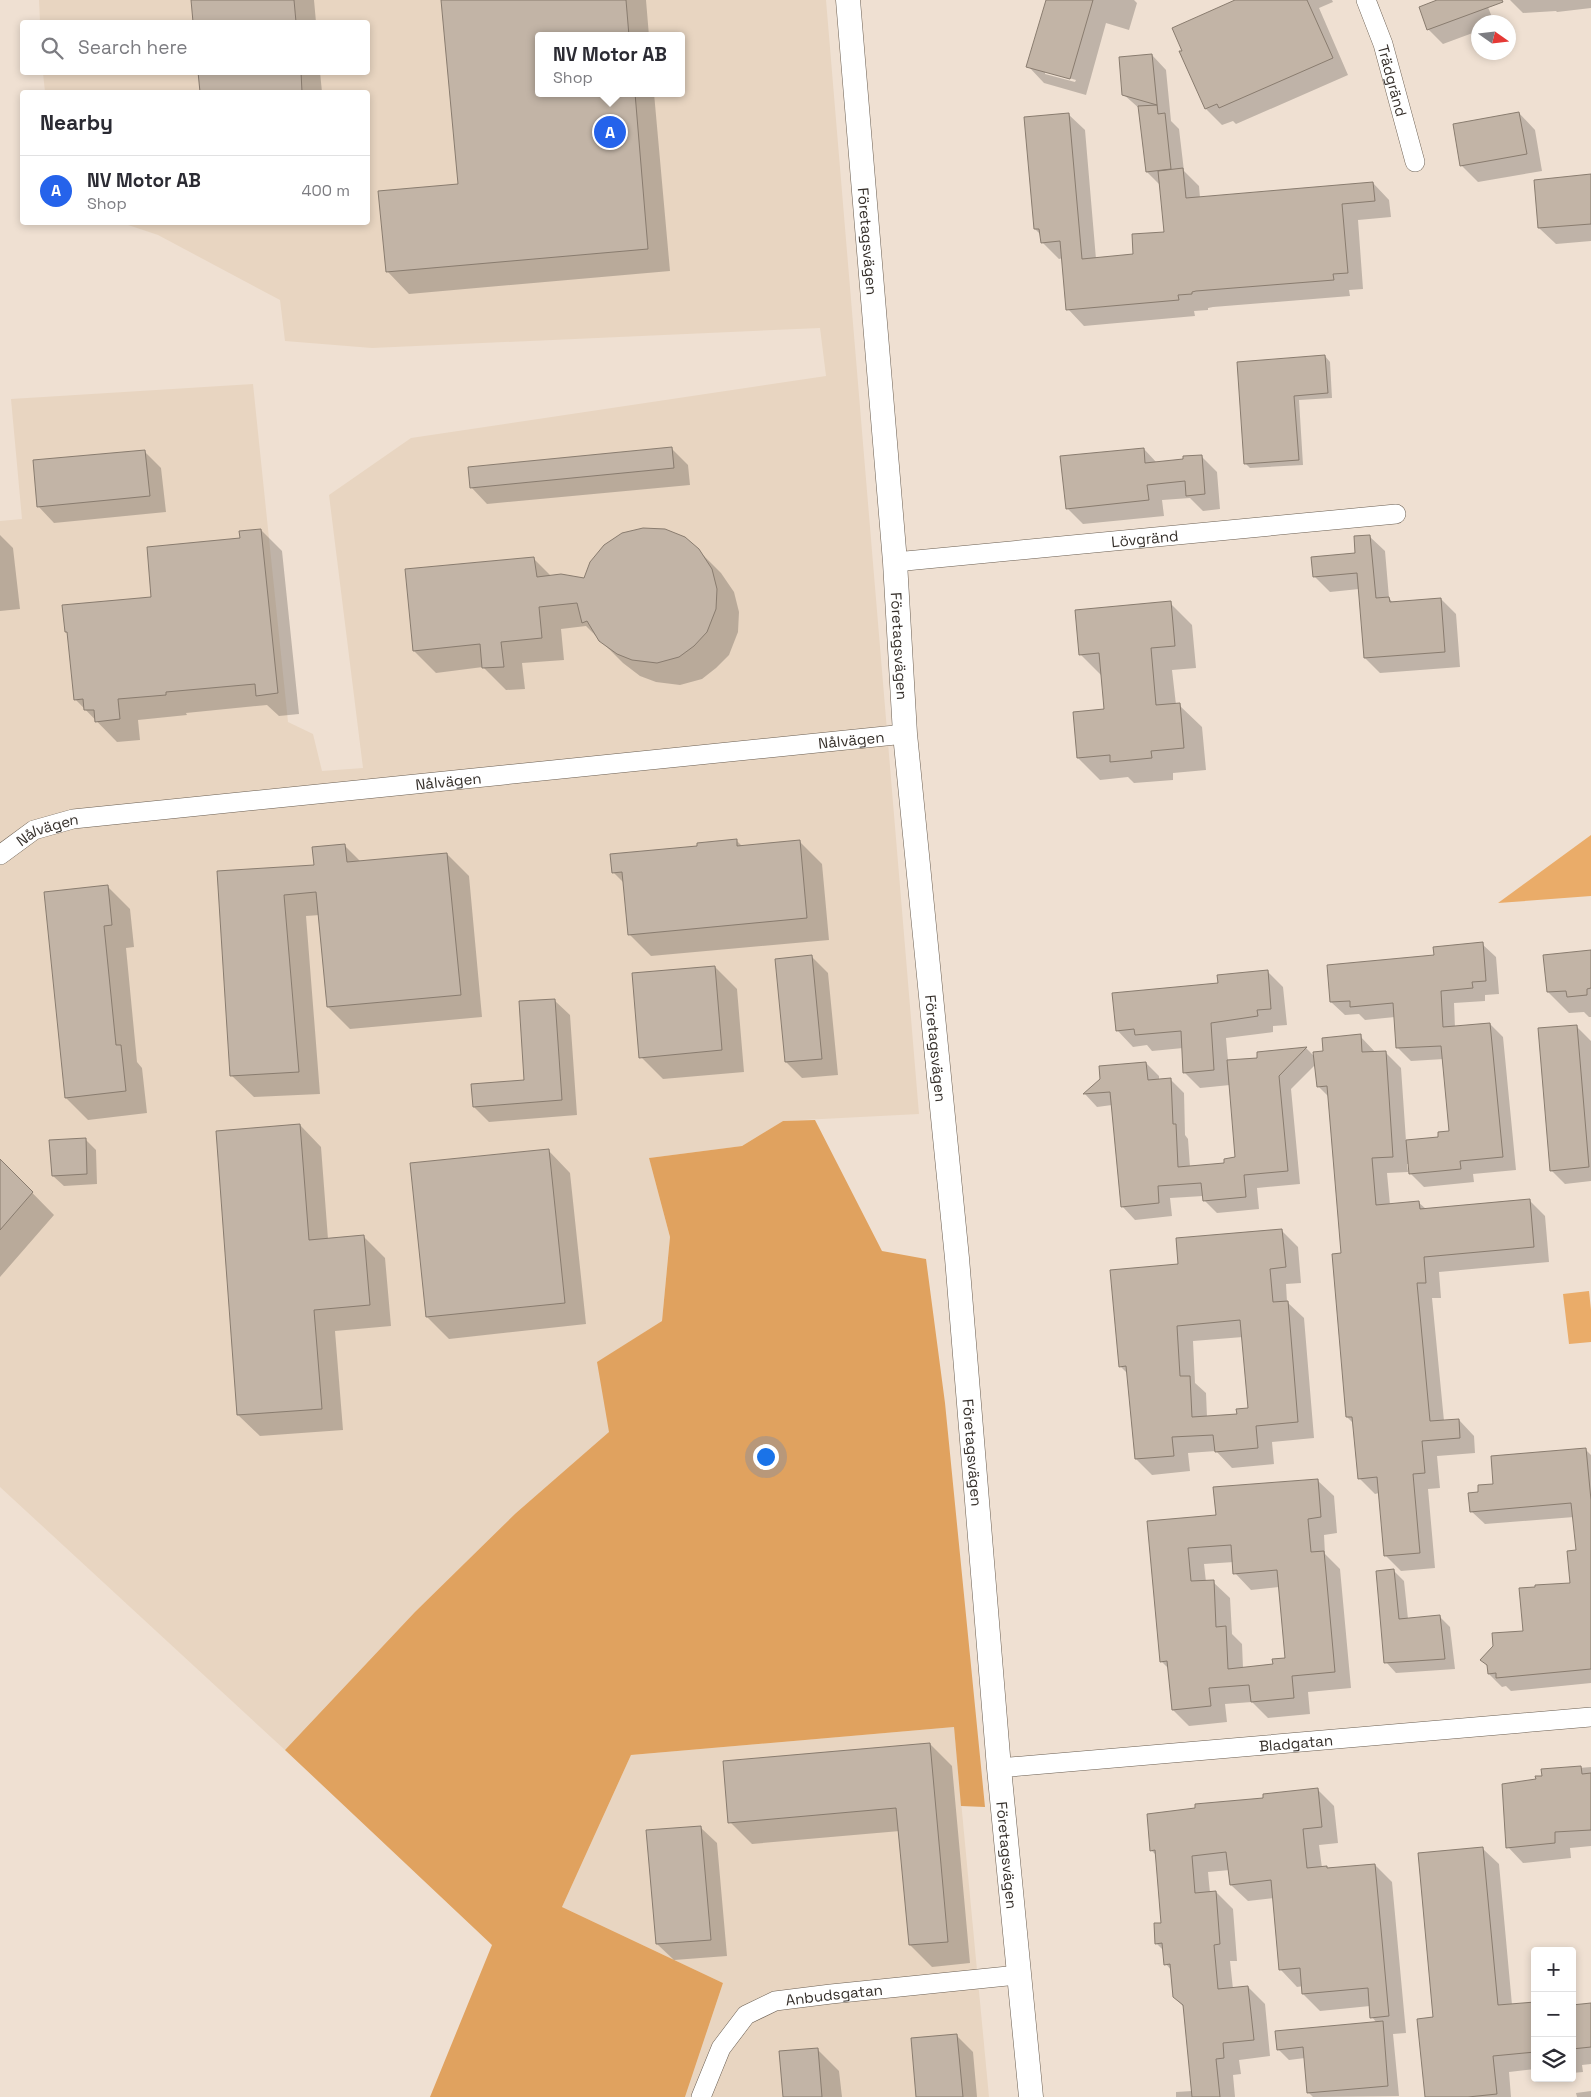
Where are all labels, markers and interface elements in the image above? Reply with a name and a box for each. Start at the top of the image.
north arrow [1471,15,1516,60]
search box [20,20,370,75]
popup [535,32,685,97]
icon: search [38,34,66,62]
text: Search here [78,35,188,60]
text: NV Motor AB [553,42,667,67]
street label: Trädgränd [1374,42,1412,119]
text: Shop [553,67,593,88]
text: Nearby [40,109,113,136]
pin: A [594,113,626,151]
text: NV Motor AB [87,168,201,193]
text: A [51,180,61,201]
text: 400 m [302,180,350,201]
street label: Företagsvägen [854,187,882,296]
text: Shop [87,193,127,214]
street label: Lövgränd [1110,525,1179,551]
street label: Företagsvägen [887,592,912,700]
street label: Nålvägen [817,727,885,752]
street label: Nålvägen [414,768,482,793]
street label: Nålvägen [12,809,79,850]
street label: Företagsvägen [921,994,951,1103]
street label: Företagsvägen [959,1398,987,1507]
your location [753,1444,779,1470]
street label: Bladgatan [1258,1730,1334,1755]
street label: Företagsvägen [993,1800,1022,1910]
map controls [1531,1947,1576,2082]
button: + [1531,1947,1576,1992]
street label: Anbudsgatan [784,1979,884,2009]
button: − [1531,1992,1576,2037]
button: layers [1531,2037,1576,2082]

